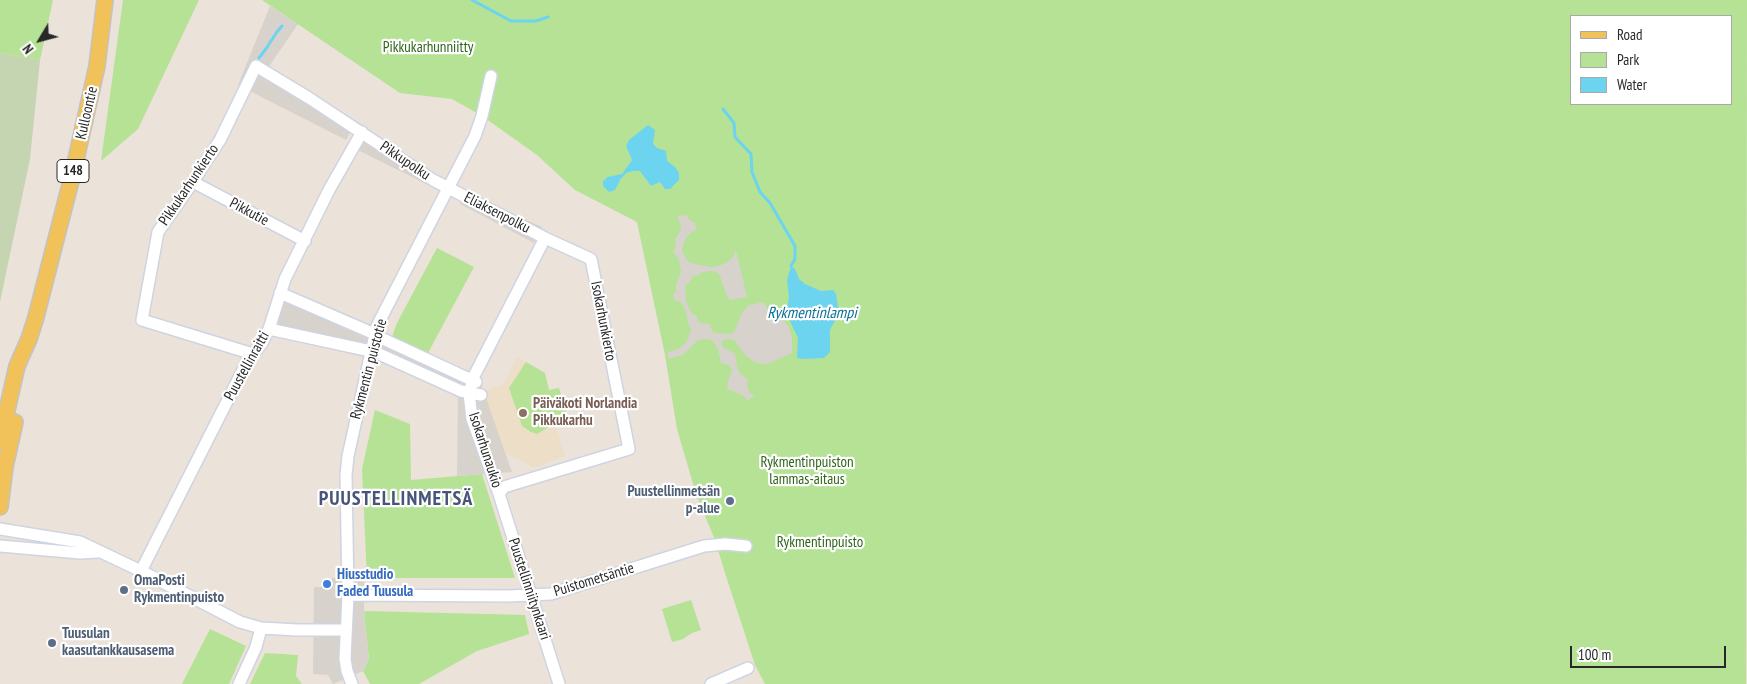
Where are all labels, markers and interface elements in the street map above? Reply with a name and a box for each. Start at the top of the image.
north arrow [15,15,65,65]
legend [1570,15,1732,105]
text: Road [1617,25,1643,44]
park label: Pikkukarhunniitty [383,39,473,57]
text: N [19,41,37,57]
text: Park [1617,50,1639,69]
text: Water [1617,75,1647,94]
street label: Kulloontie [72,85,102,141]
street label: Pikkupolku [376,138,434,184]
street label: Pikkukarhunkierto [155,141,223,229]
road number: 148 [57,160,89,182]
street label: Eliaksenpolku [461,189,533,237]
street label: Pikkutie [226,194,272,230]
street label: Isokarhunkierto [586,280,620,362]
water label: Rykmentinlampi [767,303,857,323]
street label: Rykmentin puistotie [347,317,391,421]
street label: Puustellinraitti [221,328,273,404]
place label: Päiväkoti Norlandia Pikkukarhu [533,395,637,430]
marker: Päiväkoti Norlandia Pikkukarhu [517,407,529,419]
street label: Isokarhunaukio [464,410,506,490]
park label: Rykmentinpuiston lammas-aitaus [760,454,854,489]
place label: Puustellinmetsän p-alue [627,483,720,518]
district label: PUUSTELLINMETSÄ [317,487,475,511]
marker: Puustellinmetsän p-alue [724,495,736,507]
park label: Rykmentinpuisto [777,534,863,552]
street label: Puustellinniitynkaari [504,536,554,642]
street label: Puistometsäntie [552,559,636,601]
place label: Hiusstudio Faded Tuusula [337,566,413,601]
place label: OmaPosti Rykmentinpuisto [134,572,224,607]
marker: Hiusstudio Faded Tuusula [321,578,333,590]
marker: OmaPosti Rykmentinpuisto [118,584,130,596]
place label: Tuusulan kaasutankkausasema [62,625,174,660]
scale bar [1572,636,1728,668]
marker: Tuusulan kaasutankkausasema [46,637,58,649]
text: 100 m [1578,645,1611,664]

